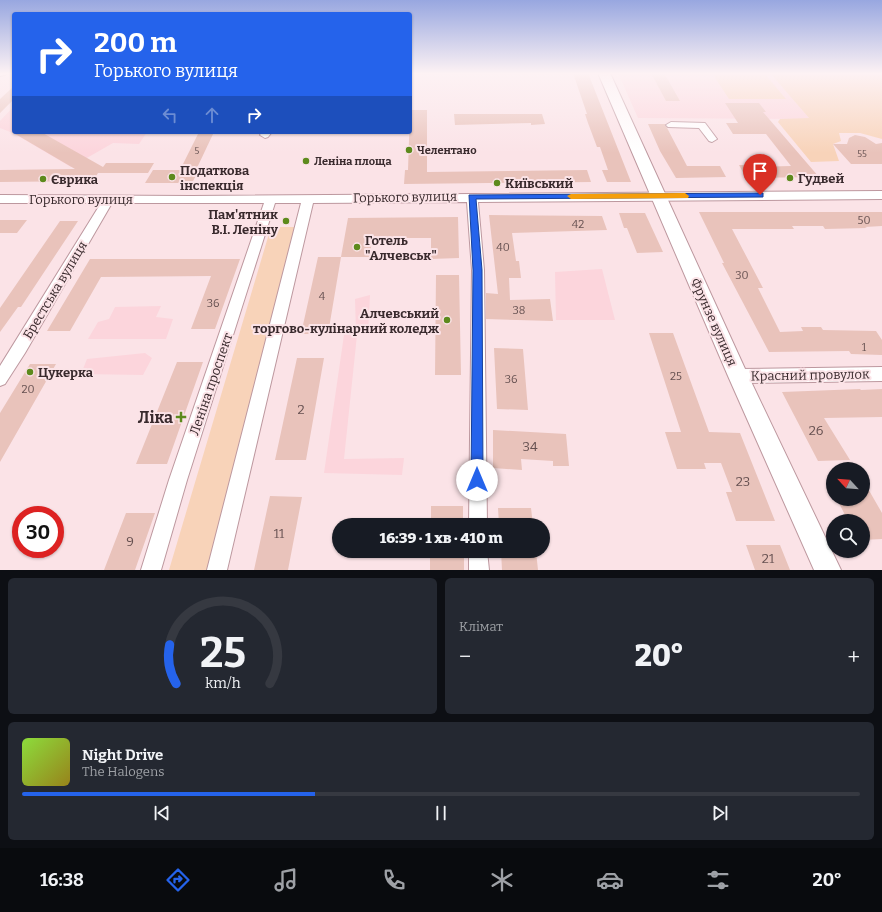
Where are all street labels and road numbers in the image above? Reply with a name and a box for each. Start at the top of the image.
street label: Горького вулиця [353,189,457,205]
street label: Горького вулиця [29,192,133,207]
street label: Брестська вулиця [20,238,90,342]
street label: Фрунзе вулиця [688,276,740,368]
street label: Леніна проспект [187,331,236,437]
street label: Красний провулок [750,366,870,384]

